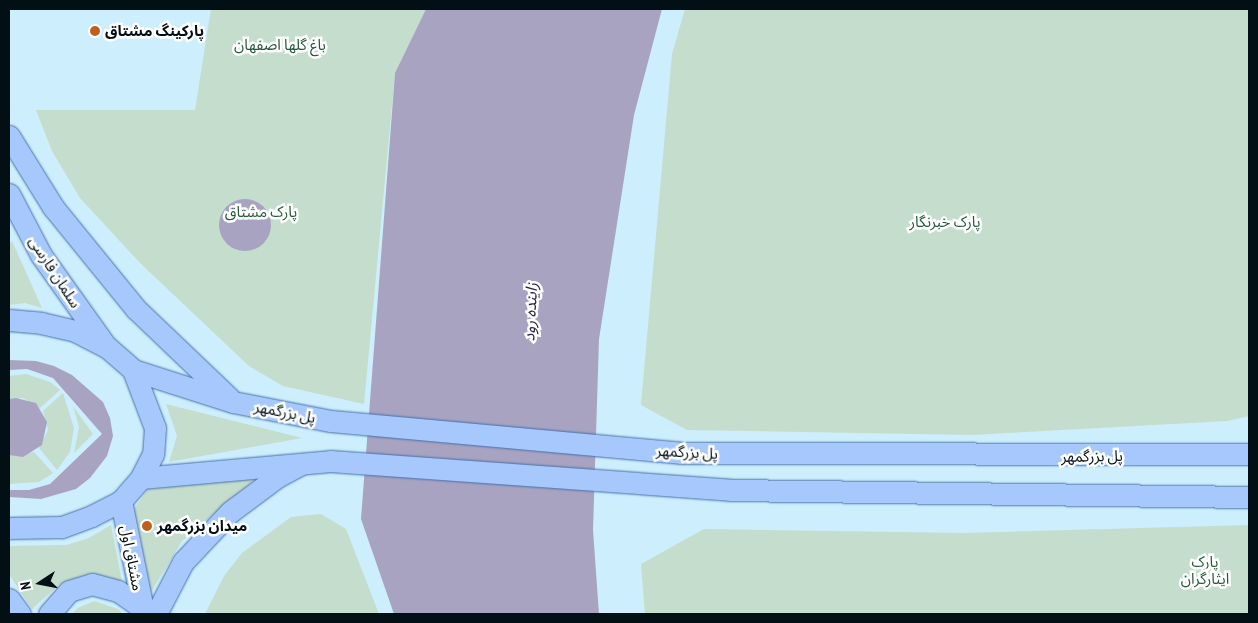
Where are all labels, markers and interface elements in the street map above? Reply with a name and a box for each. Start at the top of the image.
place label: پارکینگ مشتاق [105,22,204,40]
marker: پارکینگ مشتاق [89,25,101,37]
park label: باغ گلها اصفهان [234,36,326,54]
park label: پارک مشتاق [225,203,297,221]
park label: پارک خبرنگار [909,213,981,231]
street label: سلمان فارسی [25,233,85,311]
water label: زاینده رود [519,282,541,342]
street label: پل بزرگمهر [253,397,317,427]
street label: پل بزرگمهر [656,441,718,463]
street label: پل بزرگمهر [1061,446,1123,466]
place label: میدان بزرگمهر [157,517,247,535]
marker: میدان بزرگمهر [141,520,153,532]
street label: مشتاق اول [117,524,147,592]
park label: پارک ایثارگران [1181,552,1229,587]
north arrow [15,558,65,608]
text: N [16,580,35,591]

